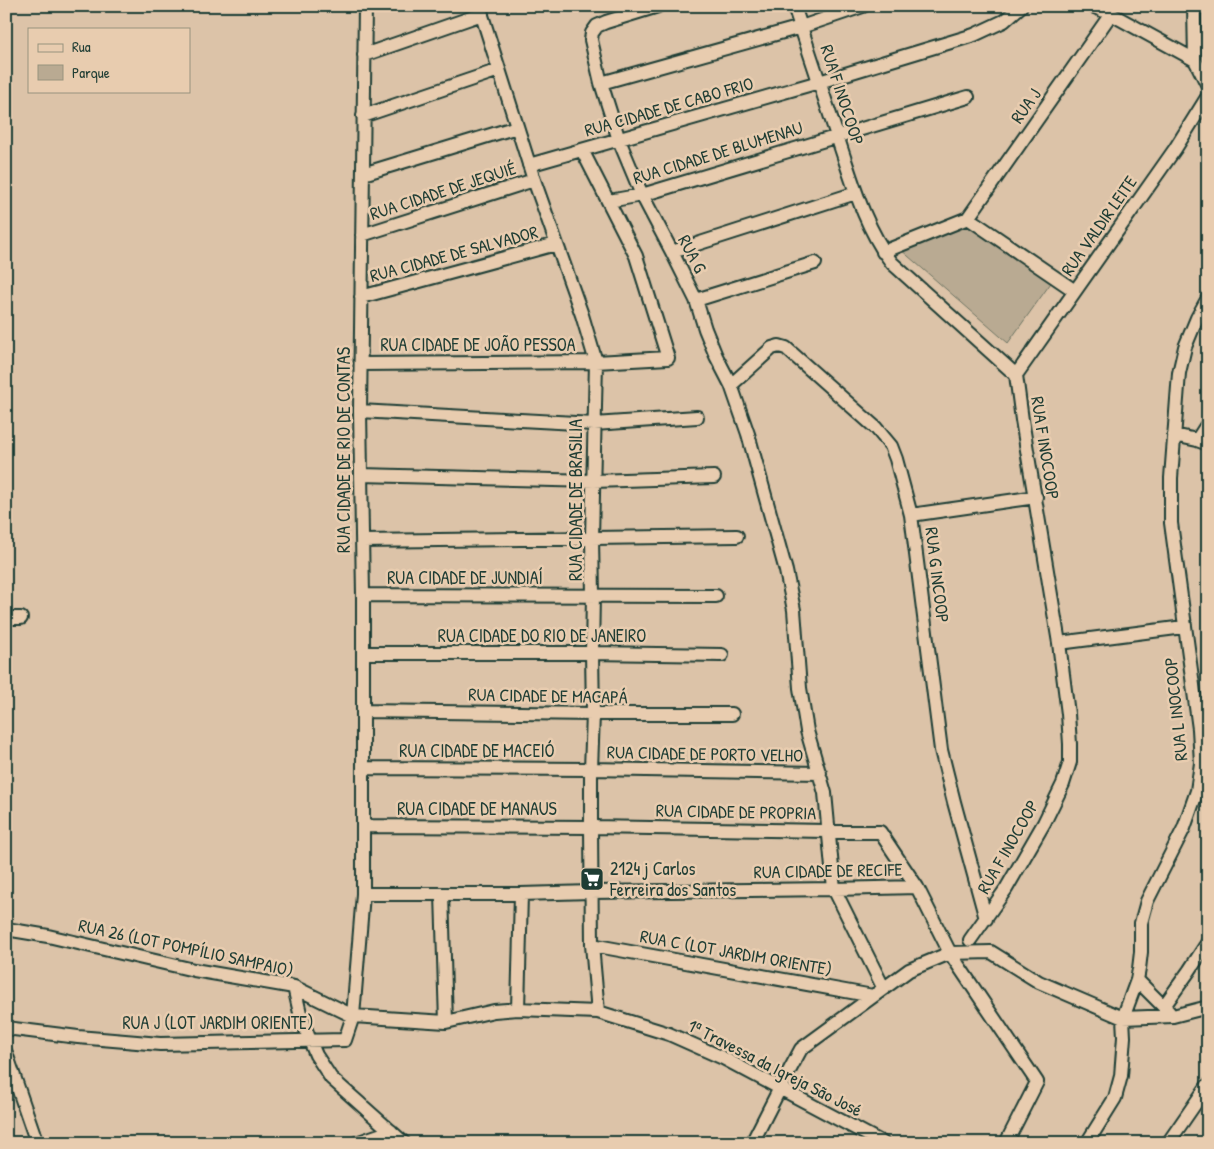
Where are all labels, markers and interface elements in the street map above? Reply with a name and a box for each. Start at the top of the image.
legend [28,28,190,92]
text: Rua [72,36,91,57]
street label: RUA F INOCOOP [814,41,870,148]
text: Parque [72,62,110,83]
street label: RUA CIDADE DE CABO FRIO [581,70,756,143]
street label: RUA J [1005,83,1047,128]
street label: RUA CIDADE DE BLUMENAU [630,115,806,190]
street label: RUA CIDADE DE JEQUIÉ [367,155,519,226]
street label: RUA VALDIR LEITE [1055,171,1142,281]
street label: RUA CIDADE DE SALVADOR [367,219,541,288]
street label: RUA G [672,230,713,277]
street label: RUA CIDADE DE JOÃO PESSOA [380,332,576,357]
street label: RUA CIDADE DE RIO DE CONTAS [331,347,356,553]
street label: RUA F INOCOOP [1025,394,1066,501]
street label: RUA CIDADE DE BRASILIA [563,419,588,581]
street label: RUA G INCOOP [919,526,956,624]
street label: RUA CIDADE DE JUNDIAÍ [387,565,543,590]
street label: RUA CIDADE DO RIO DE JANEIRO [438,623,646,648]
street label: RUA L INOCOOP [1158,656,1193,762]
street label: RUA CIDADE DE MACAPÁ [468,682,628,709]
street label: RUA CIDADE DE MACEIÓ [399,738,555,763]
street label: RUA CIDADE DE PORTO VELHO [607,739,803,768]
street label: RUA F INOCOOP [971,795,1044,898]
street label: RUA CIDADE DE MANAUS [397,796,557,821]
street label: RUA CIDADE DE PROPRIA [656,798,817,825]
place label: 2124 j Carlos Ferreira dos Santos [609,856,736,902]
street label: RUA CIDADE DE RECIFE [753,857,903,884]
supermarket icon: 2124 j Carlos Ferreira dos Santos [579,866,605,892]
street label: RUA 26 (LOT POMPÍLIO SAMPAIO) [76,912,296,983]
street label: RUA C (LOT JARDIM ORIENTE) [638,923,834,982]
street label: RUA J (LOT JARDIM ORIENTE) [122,1010,314,1035]
street label: 1ª Travessa da Igreja São José [684,1013,867,1122]

